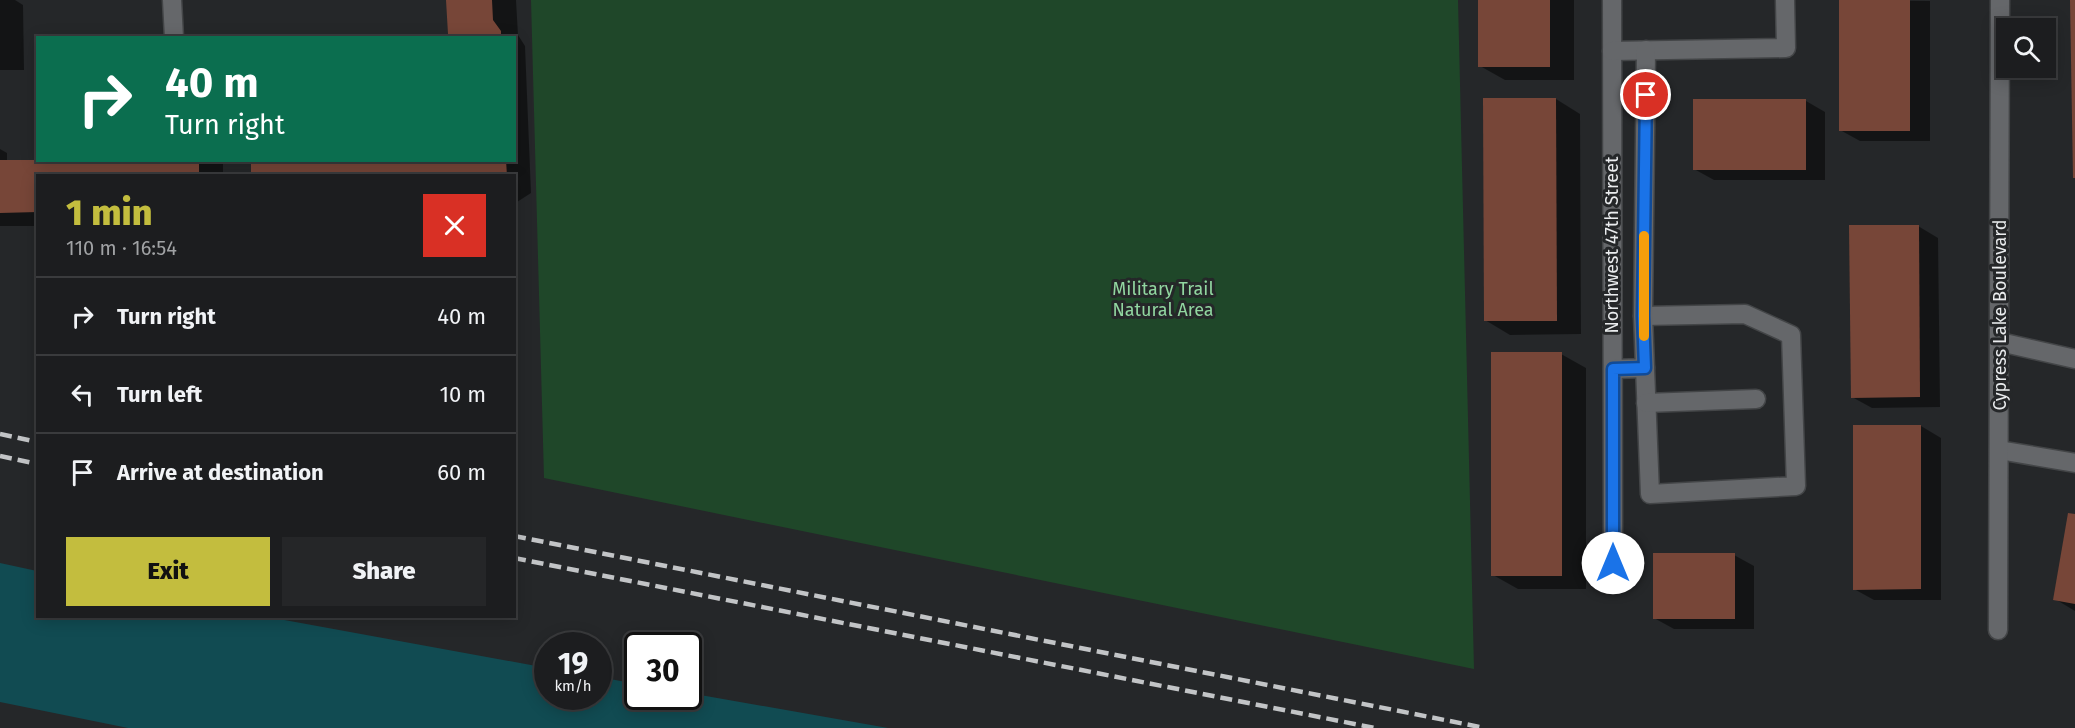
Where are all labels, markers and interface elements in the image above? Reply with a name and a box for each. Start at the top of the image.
map controls [1996,18,2056,78]
button: search [1996,18,2056,78]
text: 40 m [165,58,259,108]
icon: right [66,60,144,138]
pin [1620,69,1671,120]
icon: arrive [1629,78,1662,111]
text: Turn right [165,109,285,141]
street label: Northwest 47th Street [1601,156,1623,333]
text: 1 min [66,191,152,235]
button: close [423,194,486,257]
street label: Cypress Lake Boulevard [1989,220,2011,410]
text: 110 m · 16:54 [66,236,177,260]
park label: Military Trail Natural Area [1112,278,1214,321]
icon: right [66,300,99,333]
text: Turn right [117,303,216,330]
text: 40 m [437,303,486,330]
icon: left [66,378,99,411]
text: Turn left [117,381,202,408]
text: 10 m [440,381,486,408]
icon: arrive [66,456,99,489]
text: Arrive at destination [117,459,324,486]
text: 60 m [437,459,486,486]
position arrow [1581,531,1645,595]
button: Exit [66,537,270,606]
button: Share [282,537,486,606]
speed limit sign: 30 [624,632,702,710]
text: 19 [558,646,588,682]
text: km/h [554,677,592,695]

